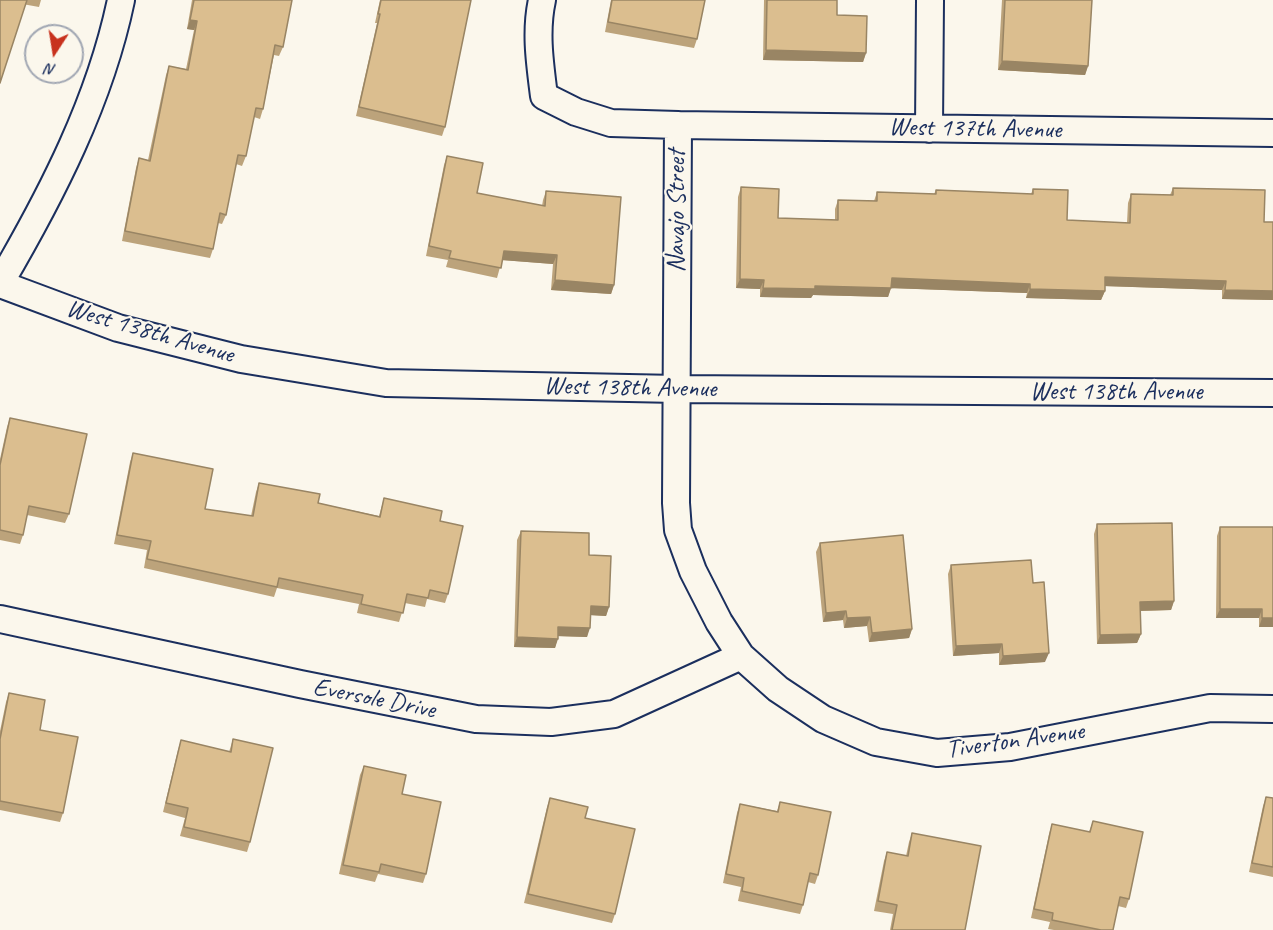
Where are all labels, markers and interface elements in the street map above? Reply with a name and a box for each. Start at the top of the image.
north arrow [24,24,84,84]
text: N [44,59,58,80]
street label: West 137th Avenue [888,112,1062,146]
street label: Navajo Street [661,150,693,272]
street label: West 138th Avenue [63,293,237,371]
street label: West 138th Avenue [543,371,717,405]
street label: West 138th Avenue [1030,376,1202,408]
street label: Eversole Drive [310,672,438,726]
street label: Tiverton Avenue [944,716,1086,766]

